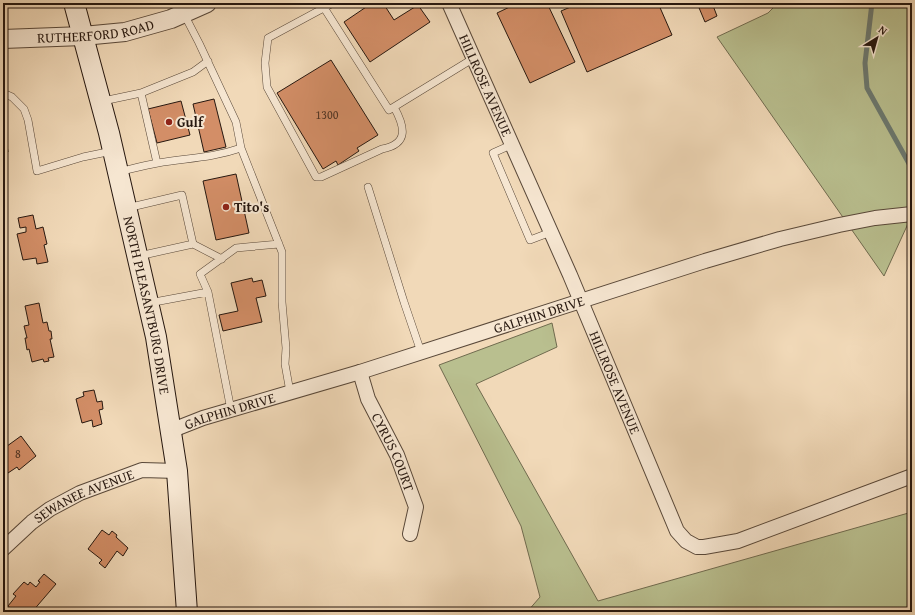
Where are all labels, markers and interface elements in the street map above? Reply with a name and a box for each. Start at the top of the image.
street label: RUTHERFORD ROAD [37,14,156,48]
north arrow [857,18,897,58]
text: N [875,21,891,39]
street label: HILLROSE AVENUE [454,31,517,140]
house number: 1300 [315,106,339,123]
place label: Gulf [177,112,205,132]
marker: Gulf [164,117,174,127]
place label: Tito's [234,197,269,217]
marker: Tito's [221,202,231,212]
street label: NORTH PLEASANTBURG DRIVE [118,214,175,396]
street label: GALPHIN DRIVE [491,291,587,338]
street label: HILLROSE AVENUE [584,328,645,437]
street label: GALPHIN DRIVE [181,387,277,434]
street label: CYRUS COURT [367,409,419,494]
house number: 8 [15,445,21,462]
street label: SEWANEE AVENUE [29,464,137,528]

